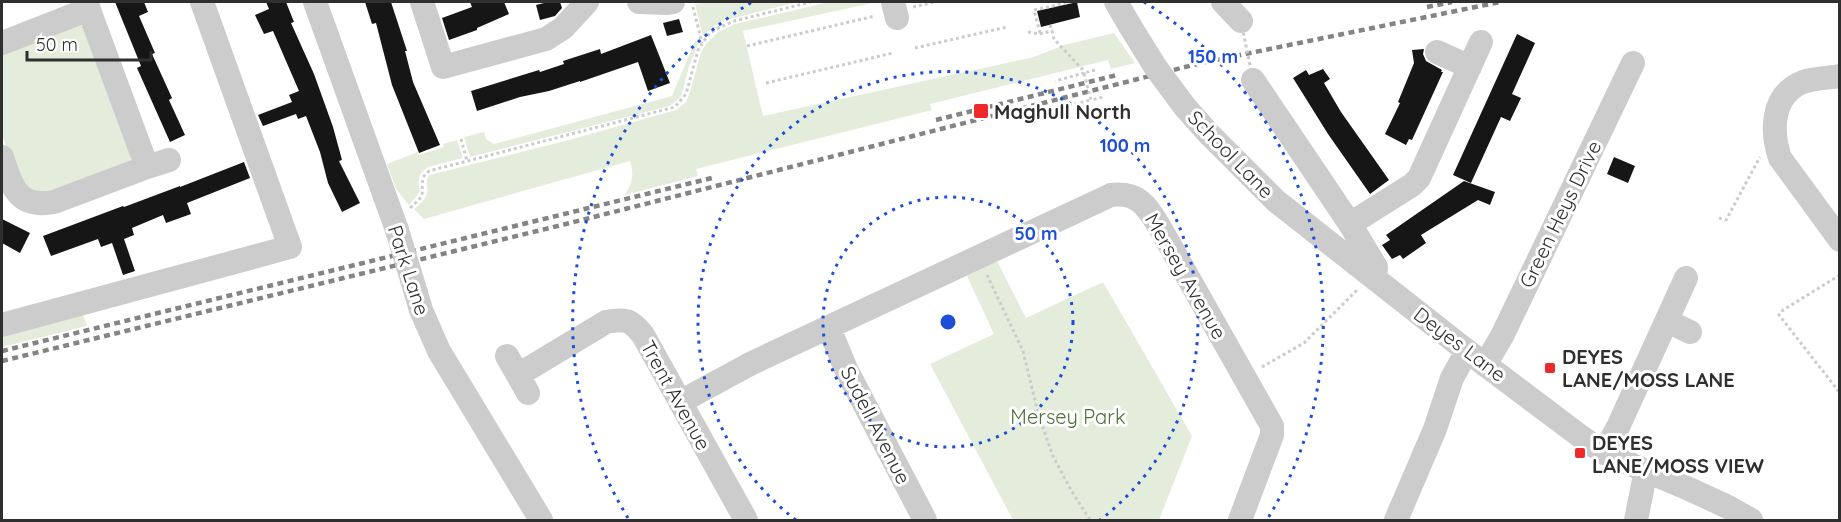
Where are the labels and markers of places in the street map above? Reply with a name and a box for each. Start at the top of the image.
place label: Maghull North [994,99,1131,124]
marker: Maghull North [972,102,990,120]
centre of rings [938,312,958,332]
place label: DEYES LANE/MOSS LANE [1562,344,1735,392]
marker: DEYES LANE/MOSS LANE [1543,361,1557,375]
place label: DEYES LANE/MOSS VIEW [1592,430,1764,478]
marker: DEYES LANE/MOSS VIEW [1573,446,1587,460]

